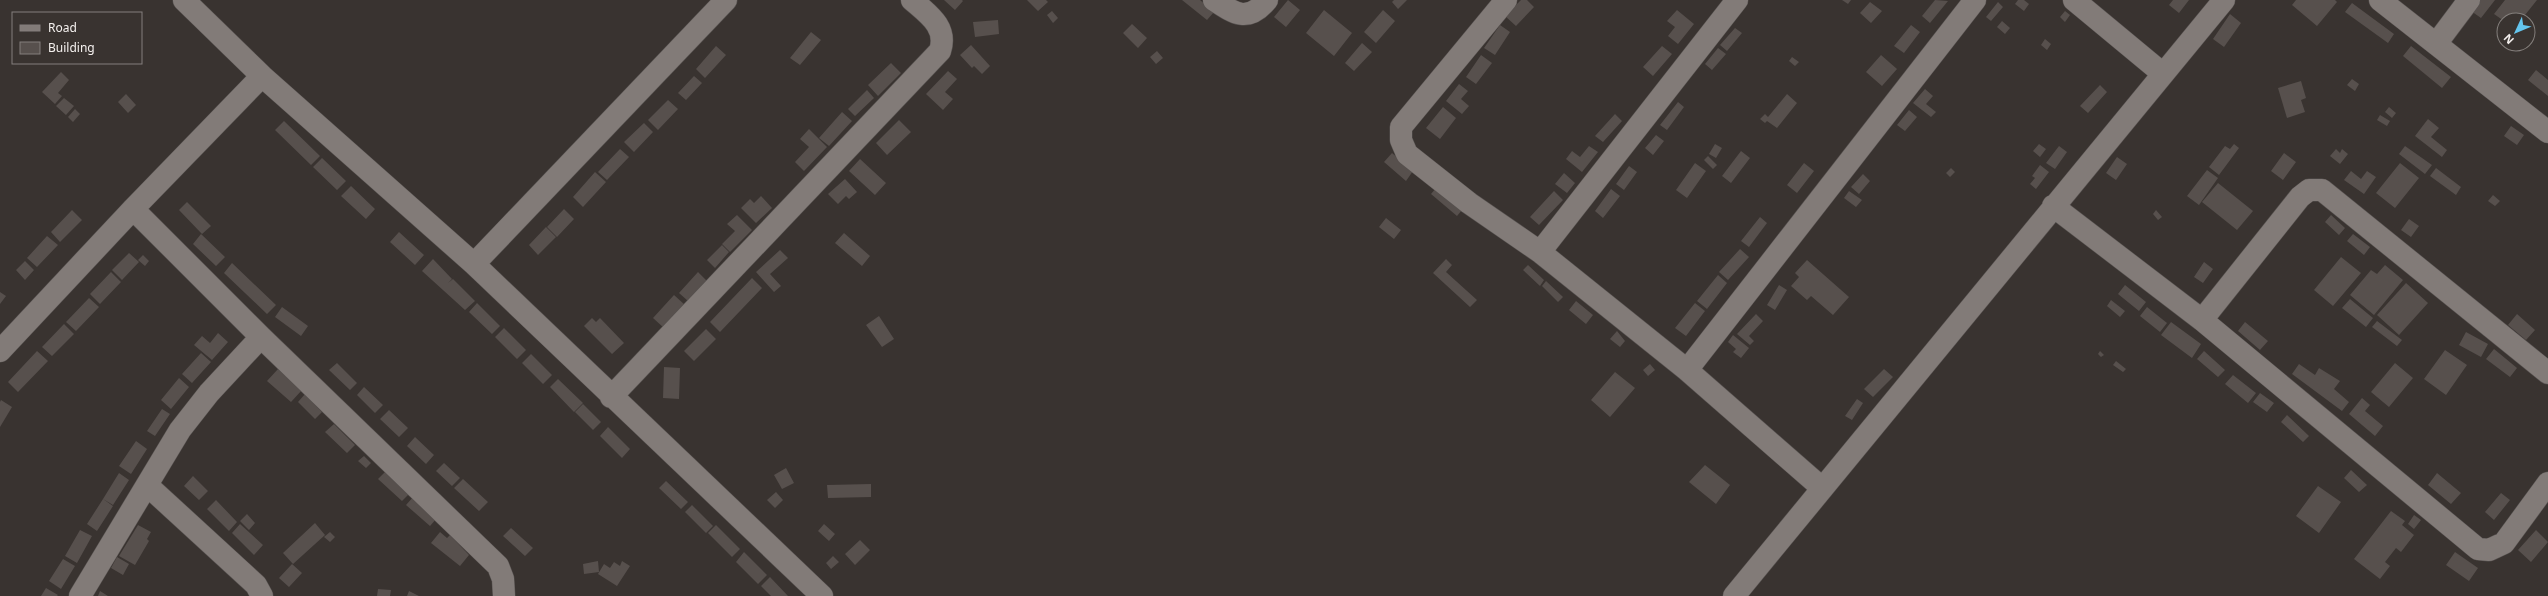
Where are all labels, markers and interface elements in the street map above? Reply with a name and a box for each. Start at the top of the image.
legend [12,12,142,64]
north arrow [2496,12,2536,52]
text: Road [48,19,77,36]
text: N [2500,31,2517,48]
text: Building [48,39,95,56]

